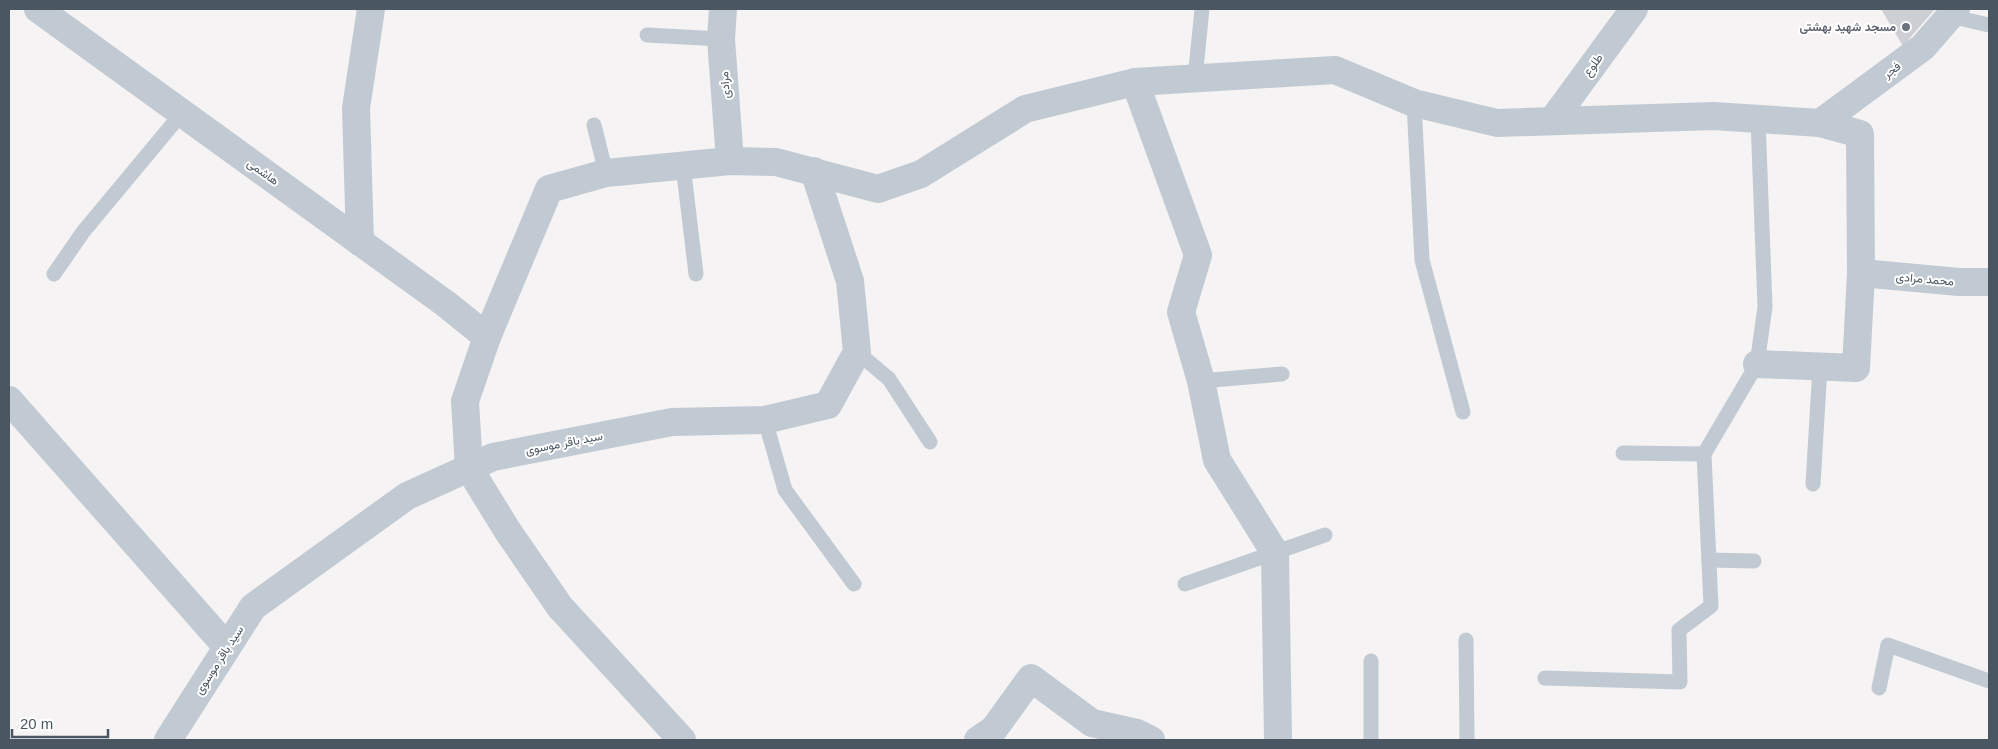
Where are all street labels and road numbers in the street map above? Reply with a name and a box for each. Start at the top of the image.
street label: طلوع [1580,51,1608,80]
street label: فجر [1880,59,1904,83]
street label: مرادی [717,71,734,99]
street label: هاشمی [244,156,282,189]
street label: محمد مرادی [1895,269,1955,290]
street label: سید باقر موسوی [524,429,604,458]
street label: سید باقر موسوی [192,623,247,697]

